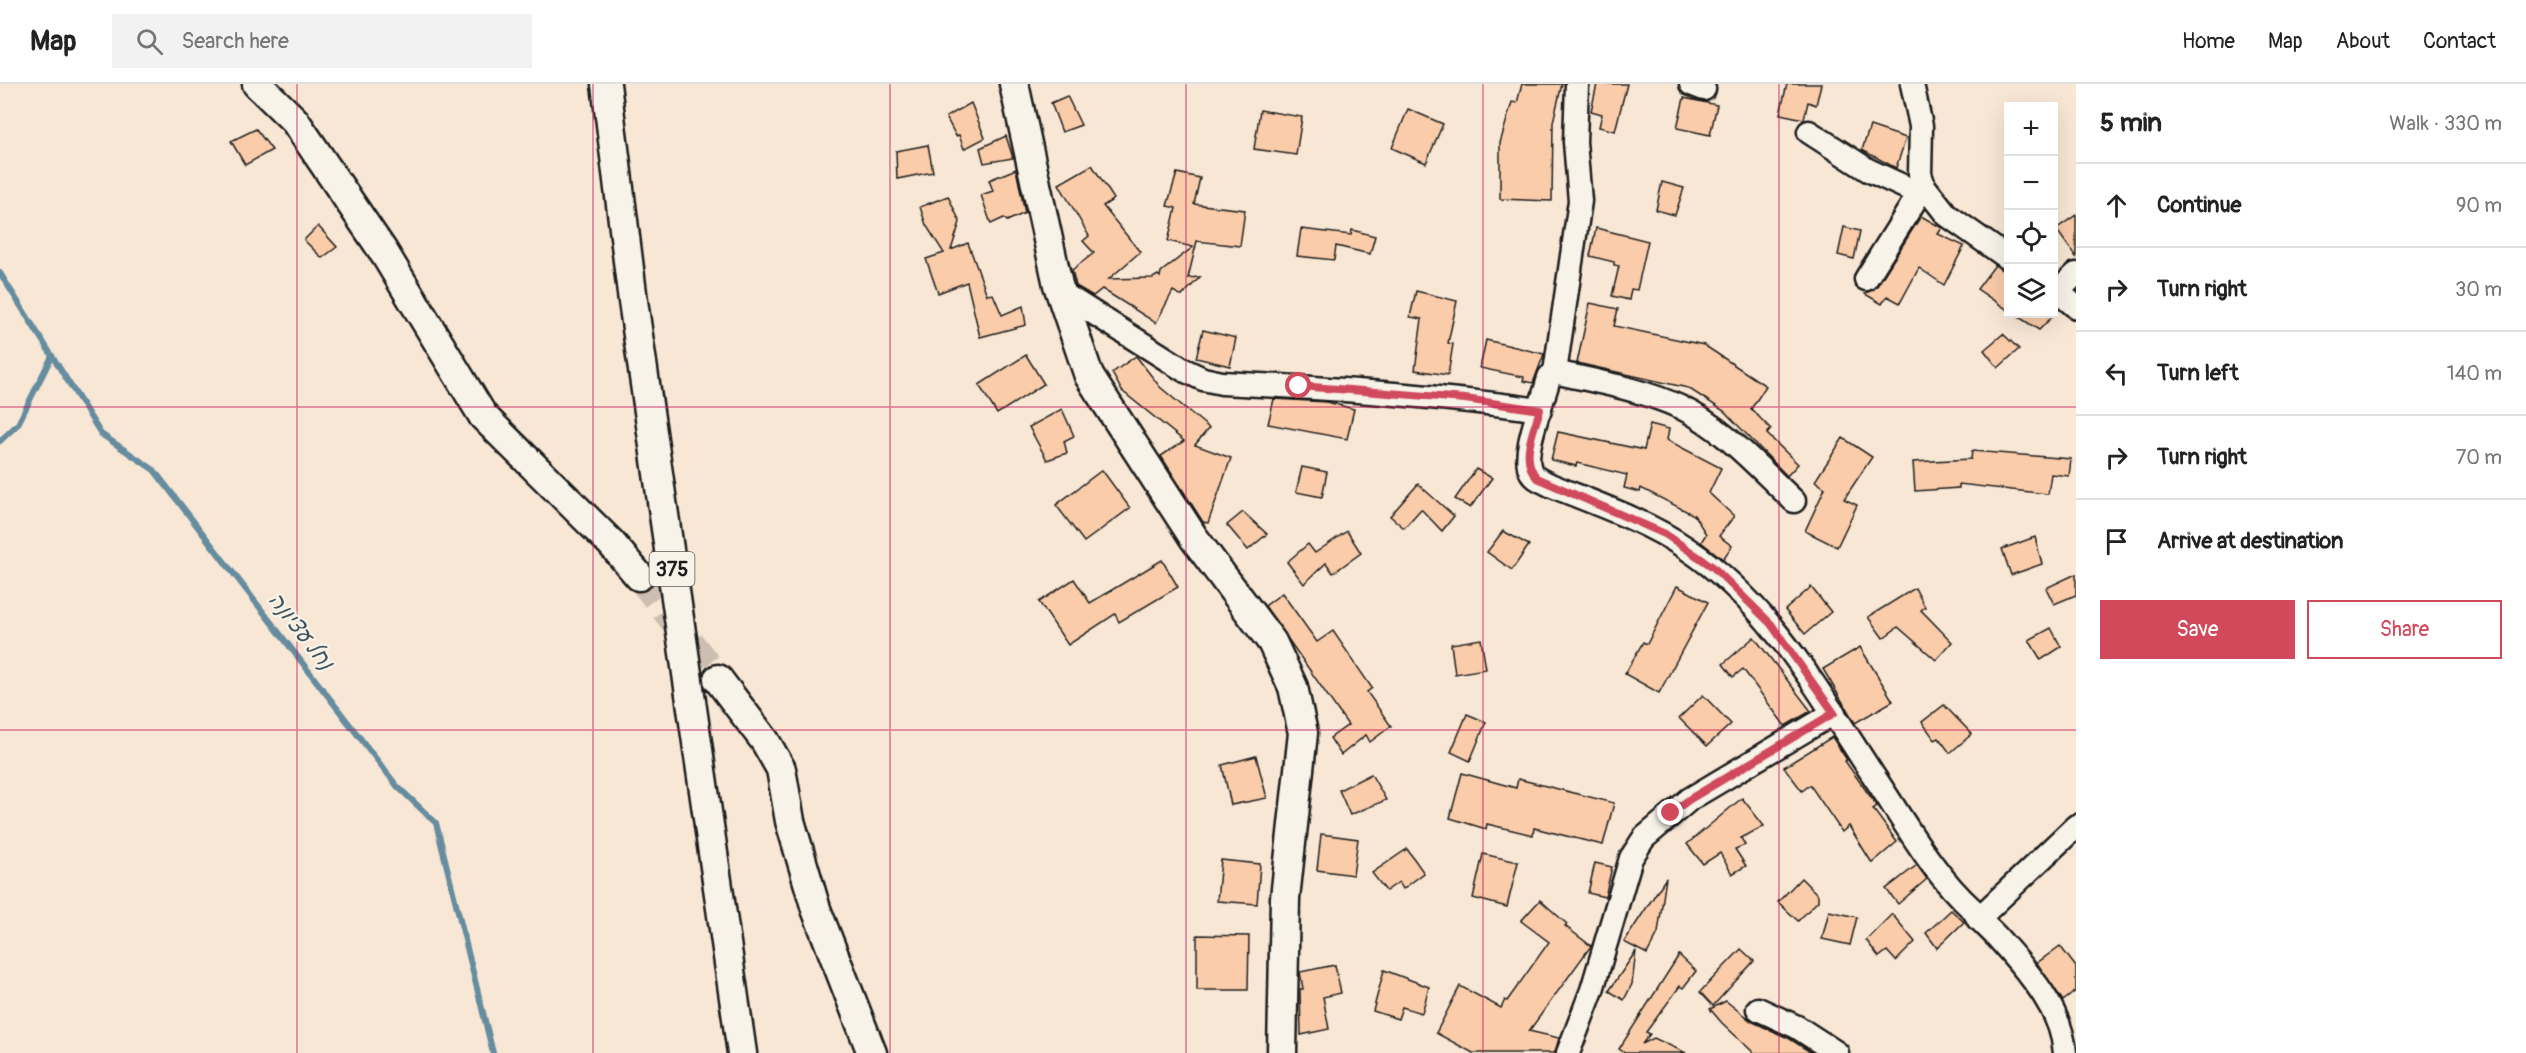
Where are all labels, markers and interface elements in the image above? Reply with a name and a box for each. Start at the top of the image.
search box [112,14,532,68]
text: Map [30,24,76,59]
icon: search [133,25,166,58]
text: Search here [181,27,289,55]
text: Home [2182,28,2235,55]
text: Map [2268,28,2303,55]
text: About [2336,28,2390,55]
text: Contact [2423,28,2496,55]
map controls [2004,102,2058,318]
button: + [2004,102,2058,156]
text: 5 min [2100,107,2162,139]
text: Walk · 330 m [2389,111,2502,136]
button: − [2004,156,2058,210]
icon: ahead [2100,189,2133,222]
text: Continue [2157,191,2241,219]
text: 90 m [2456,193,2502,218]
button: locate [2004,210,2058,264]
button: layers [2004,264,2058,318]
icon: right [2100,273,2133,306]
text: Turn right [2157,275,2247,303]
text: 30 m [2455,277,2502,302]
icon: left [2100,357,2133,390]
text: Turn left [2157,359,2239,387]
text: 140 m [2447,361,2502,386]
route start [1285,372,1311,398]
icon: right [2100,441,2133,474]
text: Turn right [2157,443,2247,471]
text: 70 m [2456,445,2502,470]
icon: arrive [2100,525,2133,558]
text: Arrive at destination [2157,527,2343,555]
road number: 375 [650,552,694,586]
water label: נחל עציונה [262,587,341,677]
button: Save [2100,600,2295,659]
button: Share [2307,600,2502,659]
route end [1657,799,1683,825]

